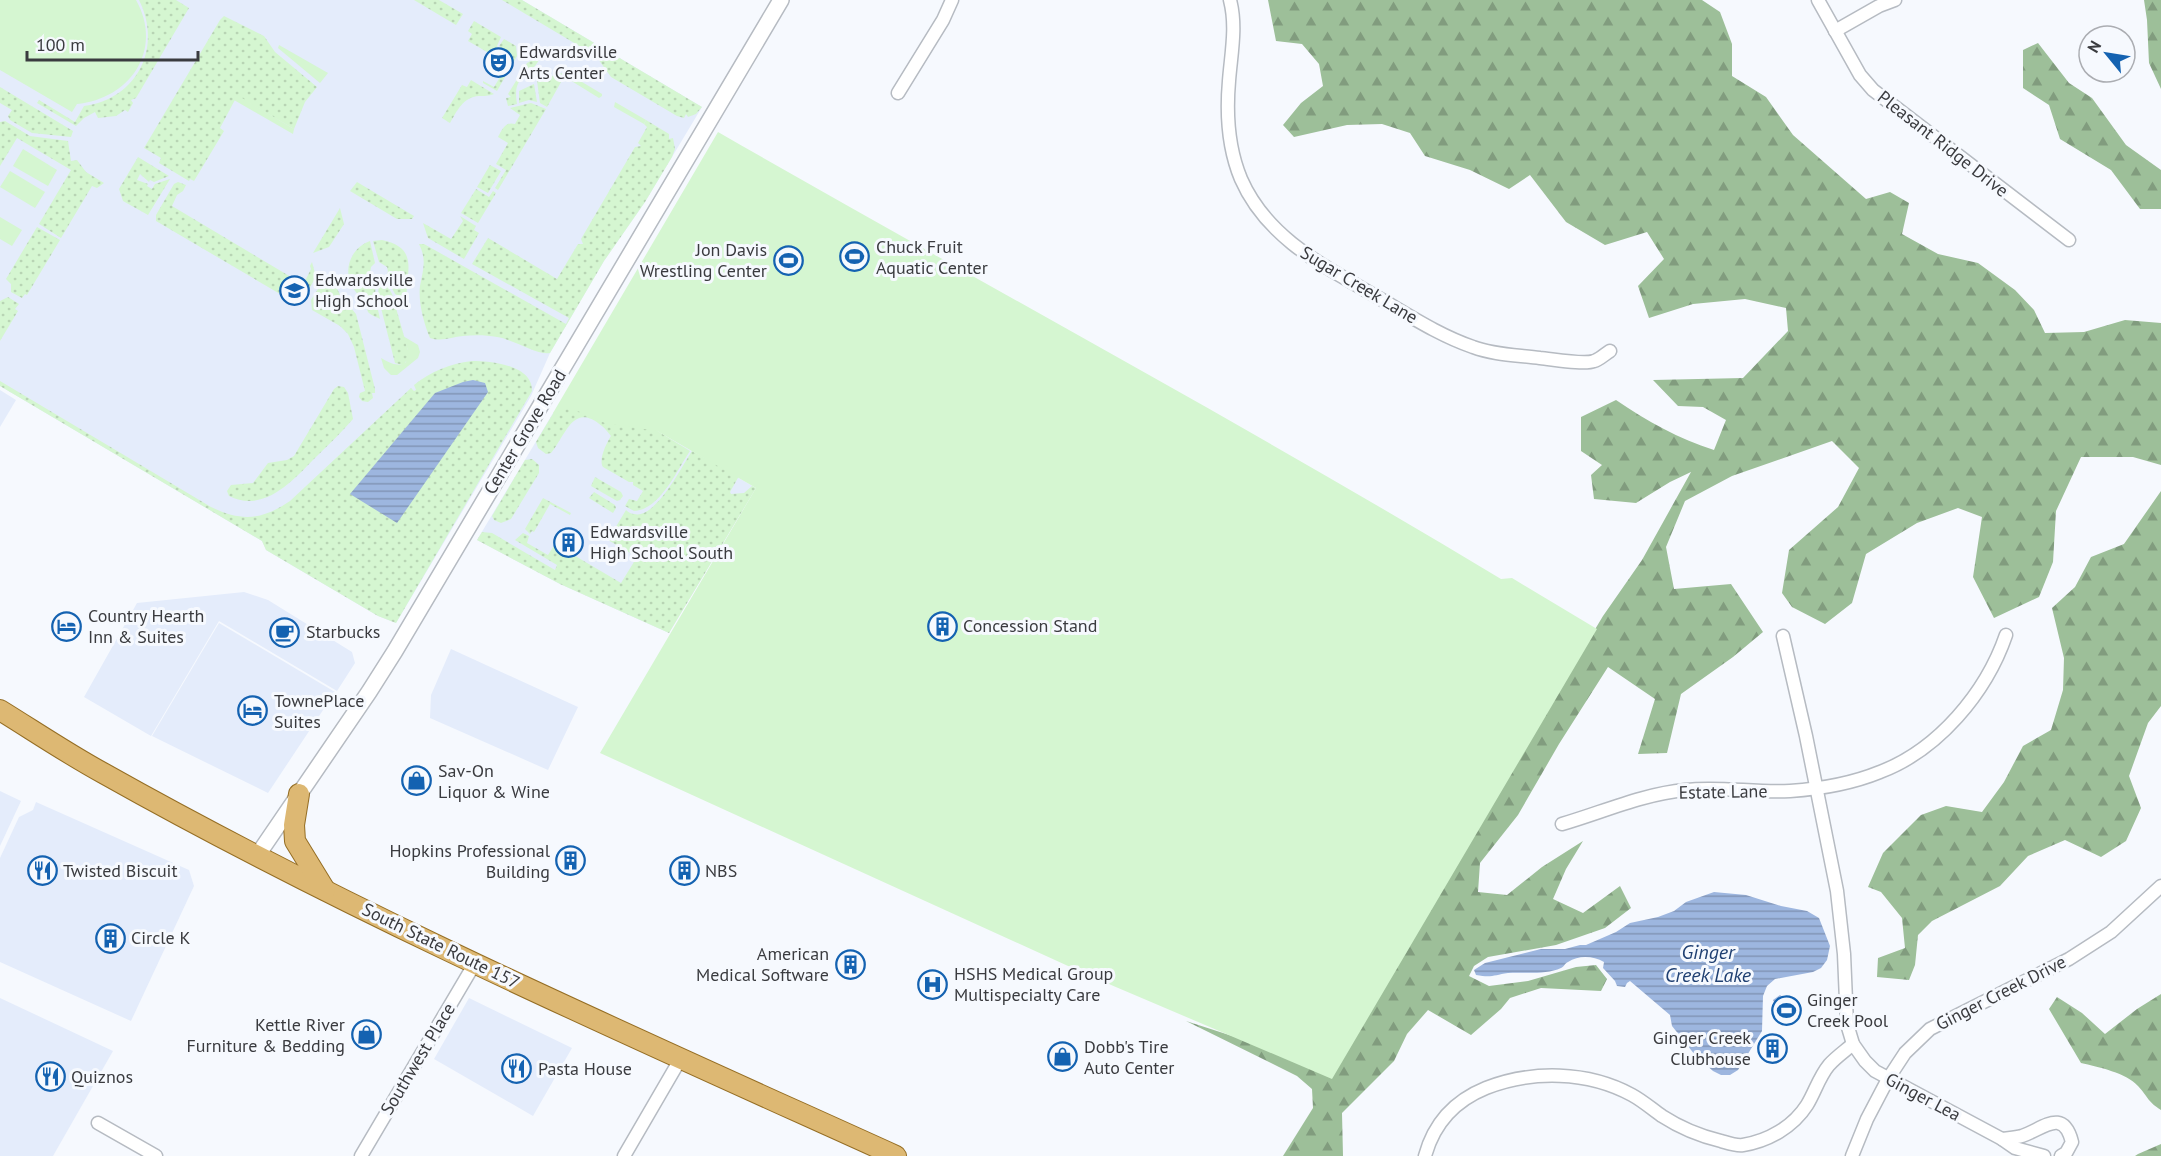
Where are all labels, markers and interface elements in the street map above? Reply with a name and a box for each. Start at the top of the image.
scale bar [27,24,198,62]
north arrow [2077,24,2137,84]
text: 100 m [36,33,85,56]
text: N [2083,37,2105,56]
place label: Edwardsville Arts Center [519,40,617,84]
theatre icon: Edwardsville Arts Center [482,46,514,78]
street label: Pleasant Ridge Drive [1873,85,2013,202]
place label: Chuck Fruit Aquatic Center [876,235,988,279]
place label: Jon Davis Wrestling Center [640,238,767,282]
sports icon: Chuck Fruit Aquatic Center [839,241,871,273]
street label: Sugar Creek Lane [1296,241,1422,329]
sports icon: Jon Davis Wrestling Center [772,244,804,276]
place label: Edwardsville High School [315,268,413,312]
school or university icon: Edwardsville High School [278,274,310,306]
street label: Center Grove Road [478,365,571,498]
place label: Edwardsville High School South [590,520,733,564]
building icon: Edwardsville High School South [553,526,585,558]
place label: Country Hearth Inn & Suites [88,604,204,648]
hotel icon: Country Hearth Inn & Suites [51,610,83,642]
building icon: Concession Stand [926,610,958,642]
place label: Concession Stand [963,614,1097,637]
cafe icon: Starbucks [269,616,301,648]
place label: Starbucks [306,620,380,643]
place label: TownePlace Suites [274,689,364,733]
hotel icon: TownePlace Suites [237,695,269,727]
place label: Sav-On Liquor & Wine [438,759,550,803]
shop icon: Sav-On Liquor & Wine [401,765,433,797]
street label: Estate Lane [1678,779,1768,804]
place label: Hopkins Professional Building [390,839,551,883]
building icon: Hopkins Professional Building [555,845,587,877]
restaurant icon: Twisted Biscuit [26,855,58,887]
building icon: NBS [668,855,700,887]
place label: Twisted Biscuit [63,859,178,882]
place label: NBS [705,859,737,882]
street label: South State Route 157 [359,897,524,994]
building icon: Circle K [94,922,126,954]
place label: Circle K [131,926,191,949]
water label: Ginger Creek Lake [1665,939,1752,988]
place label: American Medical Software [696,942,829,986]
building icon: American Medical Software [834,948,866,980]
street label: Ginger Creek Drive [1932,950,2070,1035]
place label: HSHS Medical Group Multispecialty Care [954,962,1113,1006]
hospital icon: HSHS Medical Group Multispecialty Care [917,968,949,1000]
place label: Ginger Creek Pool [1807,988,1889,1032]
sports icon: Ginger Creek Pool [1770,994,1802,1026]
street label: Southwest Place [375,999,460,1119]
place label: Kettle River Furniture & Bedding [187,1013,345,1057]
shop icon: Kettle River Furniture & Bedding [350,1019,382,1051]
place label: Ginger Creek Clubhouse [1653,1026,1751,1070]
building icon: Ginger Creek Clubhouse [1756,1032,1788,1064]
place label: Dobb's Tire Auto Center [1084,1035,1174,1079]
shop icon: Dobb's Tire Auto Center [1047,1041,1079,1073]
restaurant icon: Pasta House [501,1053,533,1085]
place label: Pasta House [538,1057,632,1080]
restaurant icon: Quiznos [34,1061,66,1093]
place label: Quiznos [71,1065,133,1088]
street label: Ginger Lea [1882,1067,1965,1126]

